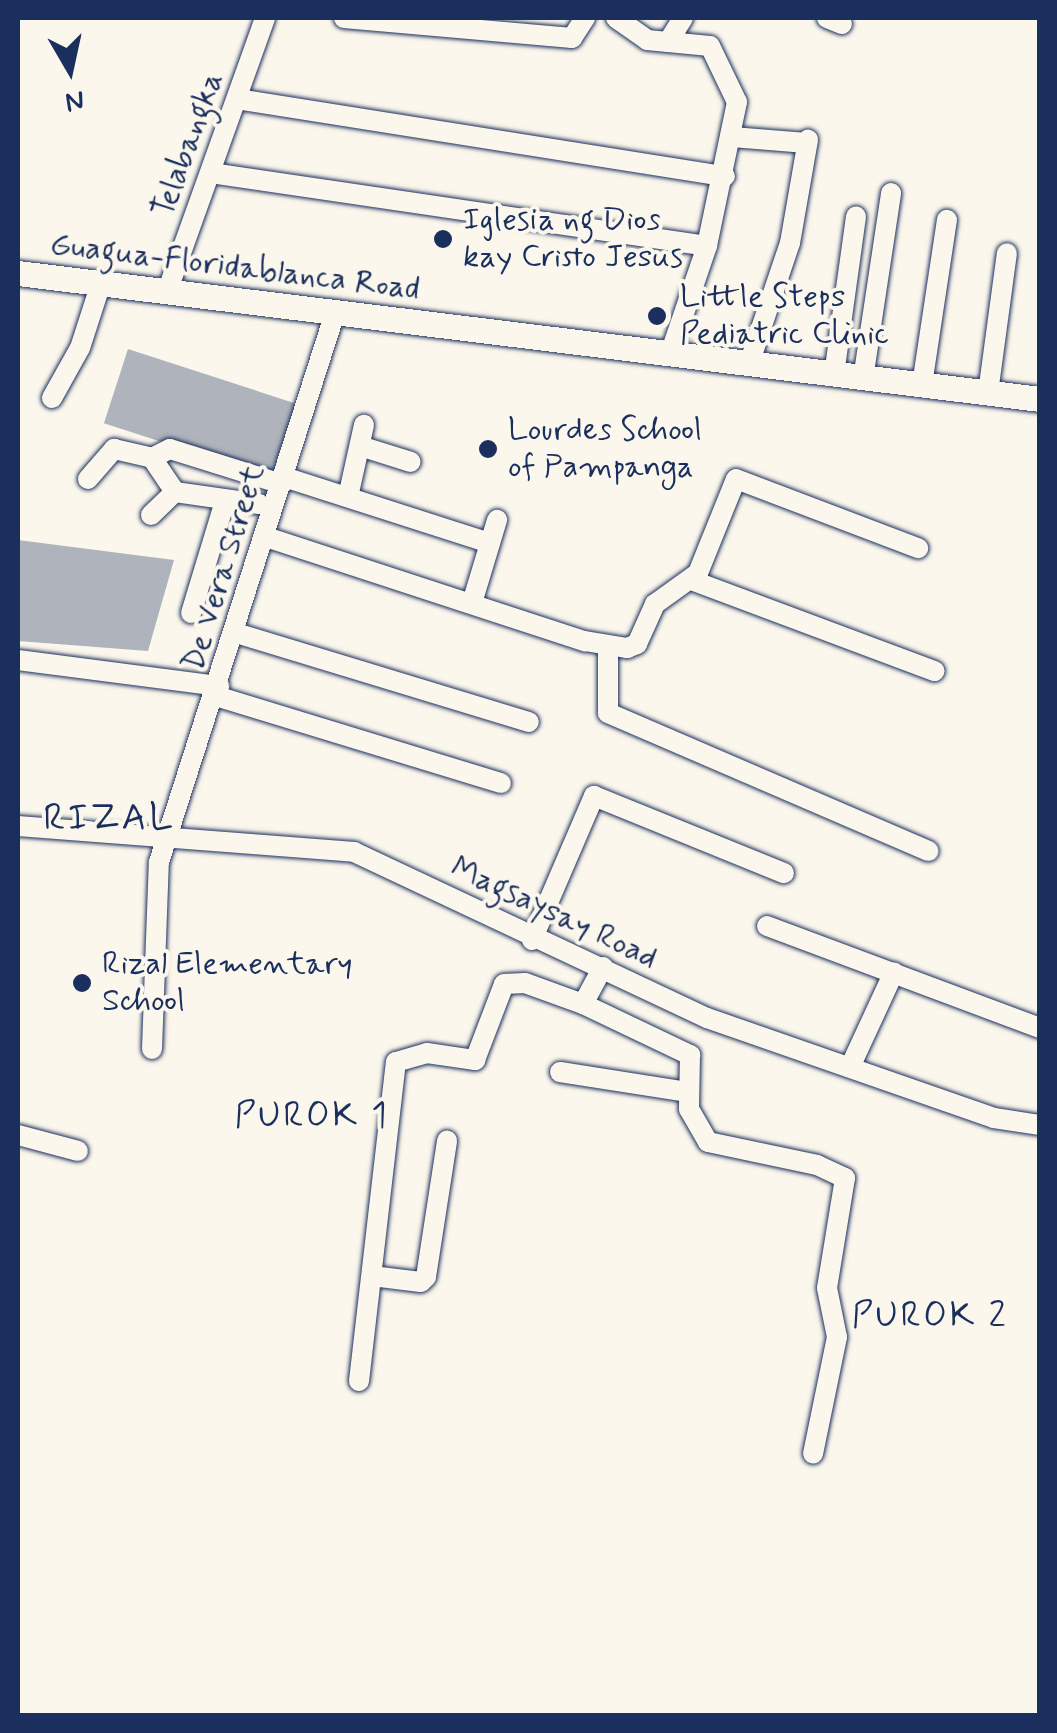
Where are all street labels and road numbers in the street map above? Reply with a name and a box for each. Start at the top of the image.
street label: Telabangka [144,67,232,223]
street label: Guagua-Floridablanca Road [49,225,421,309]
street label: De Vera Street [175,463,273,673]
street label: Magsaysay Road [444,848,664,978]

